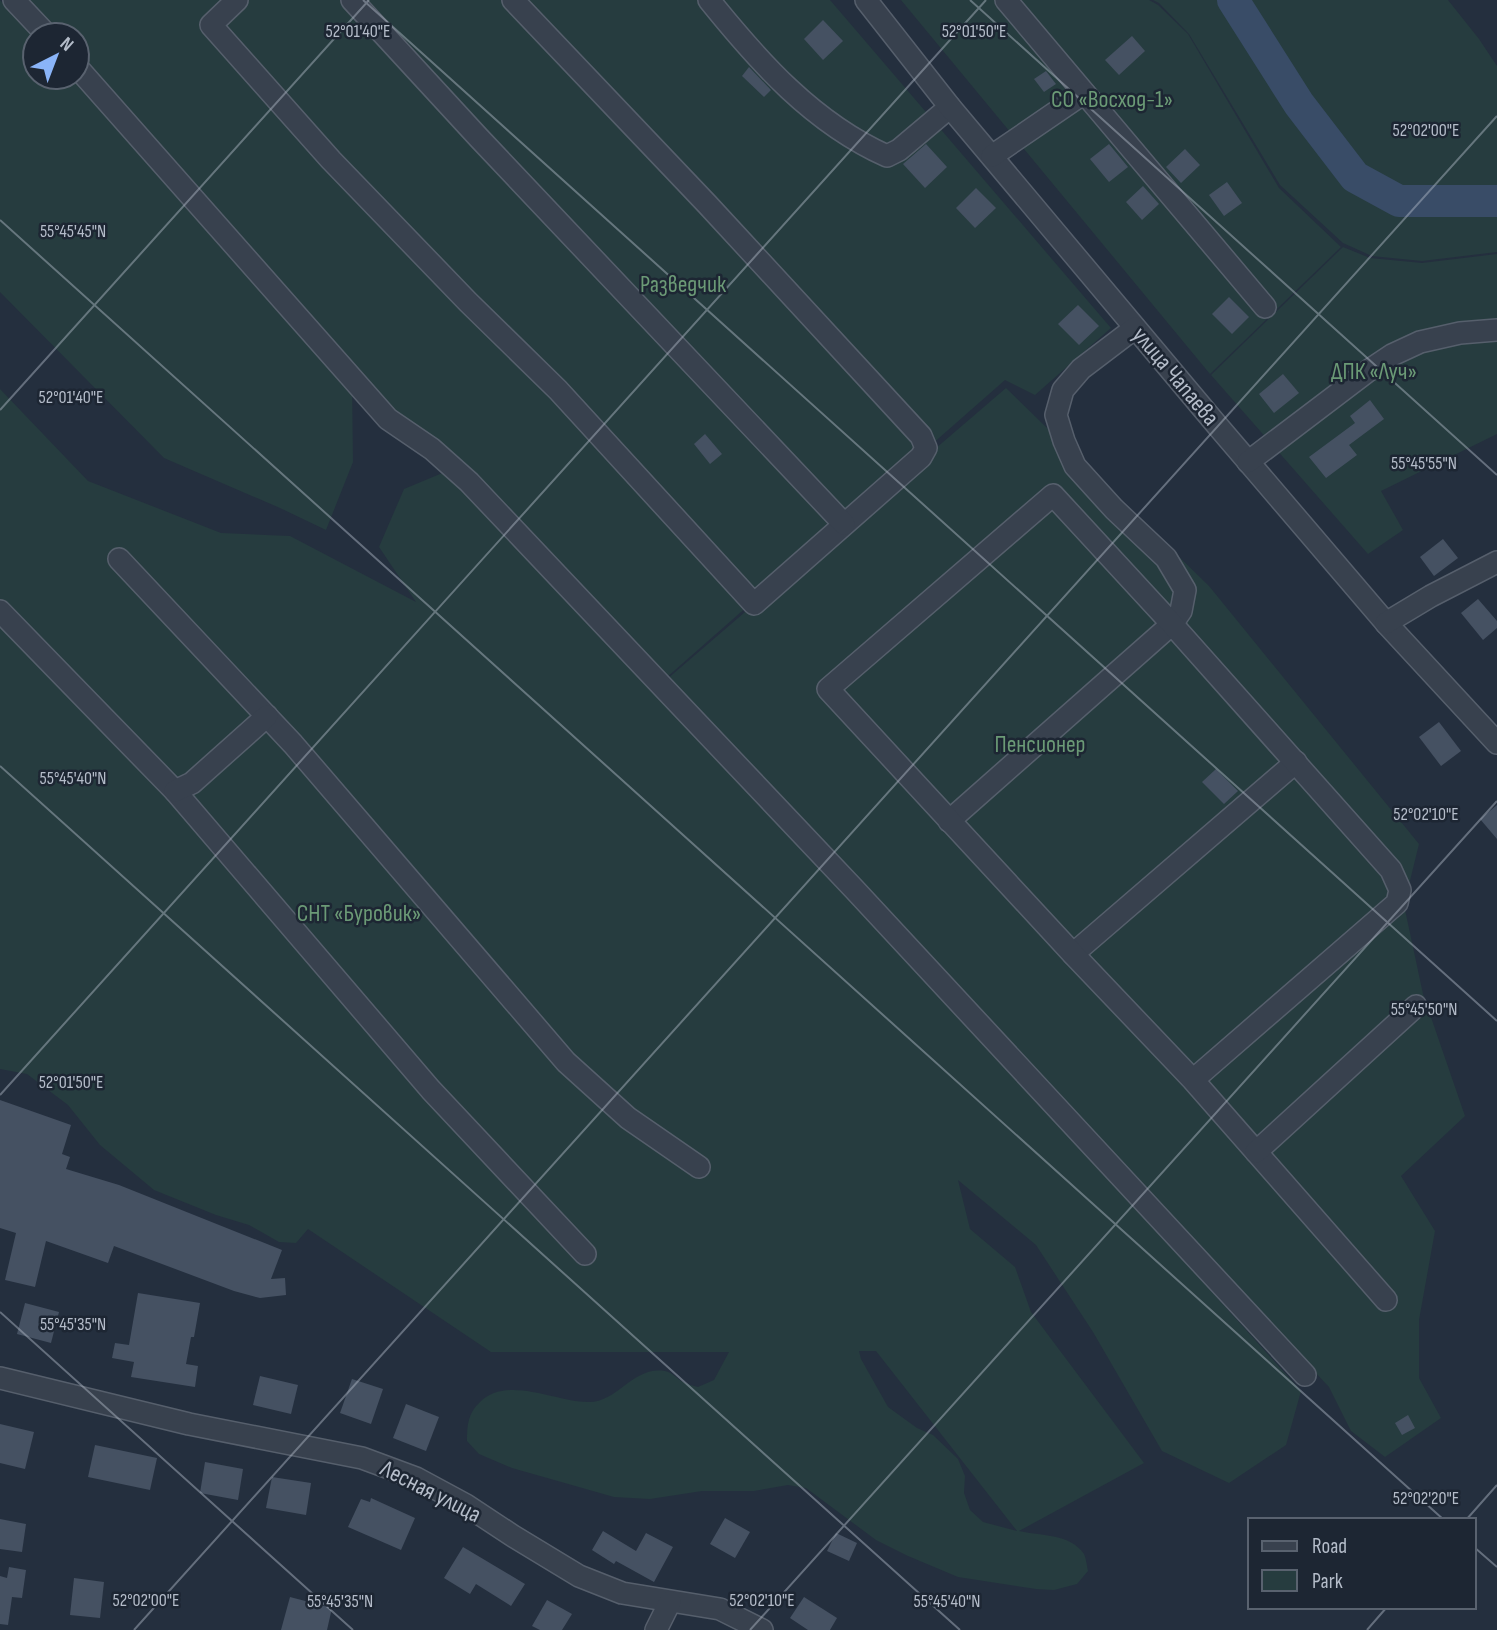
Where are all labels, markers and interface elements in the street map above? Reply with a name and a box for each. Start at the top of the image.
north arrow [21,21,91,91]
text: 52°01'40"E [326,21,391,42]
text: 52°01'50"E [942,21,1006,42]
text: N [55,33,78,56]
park label: СО «Восход-1» [1051,85,1173,114]
text: 52°02'00"E [1393,120,1460,141]
text: 55°45'45"N [40,221,106,242]
park label: Разведчик [640,270,727,299]
street label: улица Чапаева [1126,321,1225,432]
park label: ДПК «Луч» [1331,357,1417,386]
text: 52°01'40"E [39,387,104,408]
text: 55°45'55"N [1391,453,1457,474]
park label: Пенсионер [994,730,1086,759]
text: 55°45'40"N [40,768,107,789]
text: 52°02'10"E [1393,804,1459,825]
park label: СНТ «Буровик» [297,899,421,928]
text: 55°45'50"N [1391,999,1457,1020]
text: 52°01'50"E [39,1072,103,1093]
text: 55°45'35"N [40,1314,106,1335]
street label: Лесная улица [375,1453,486,1529]
text: 52°02'20"E [1393,1488,1459,1509]
legend [1248,1518,1476,1609]
text: Road [1312,1534,1347,1559]
text: Park [1312,1569,1343,1594]
text: 52°02'00"E [113,1590,180,1611]
text: 52°02'10"E [729,1590,795,1611]
text: 55°45'35"N [307,1591,373,1612]
text: 55°45'40"N [914,1591,981,1612]

